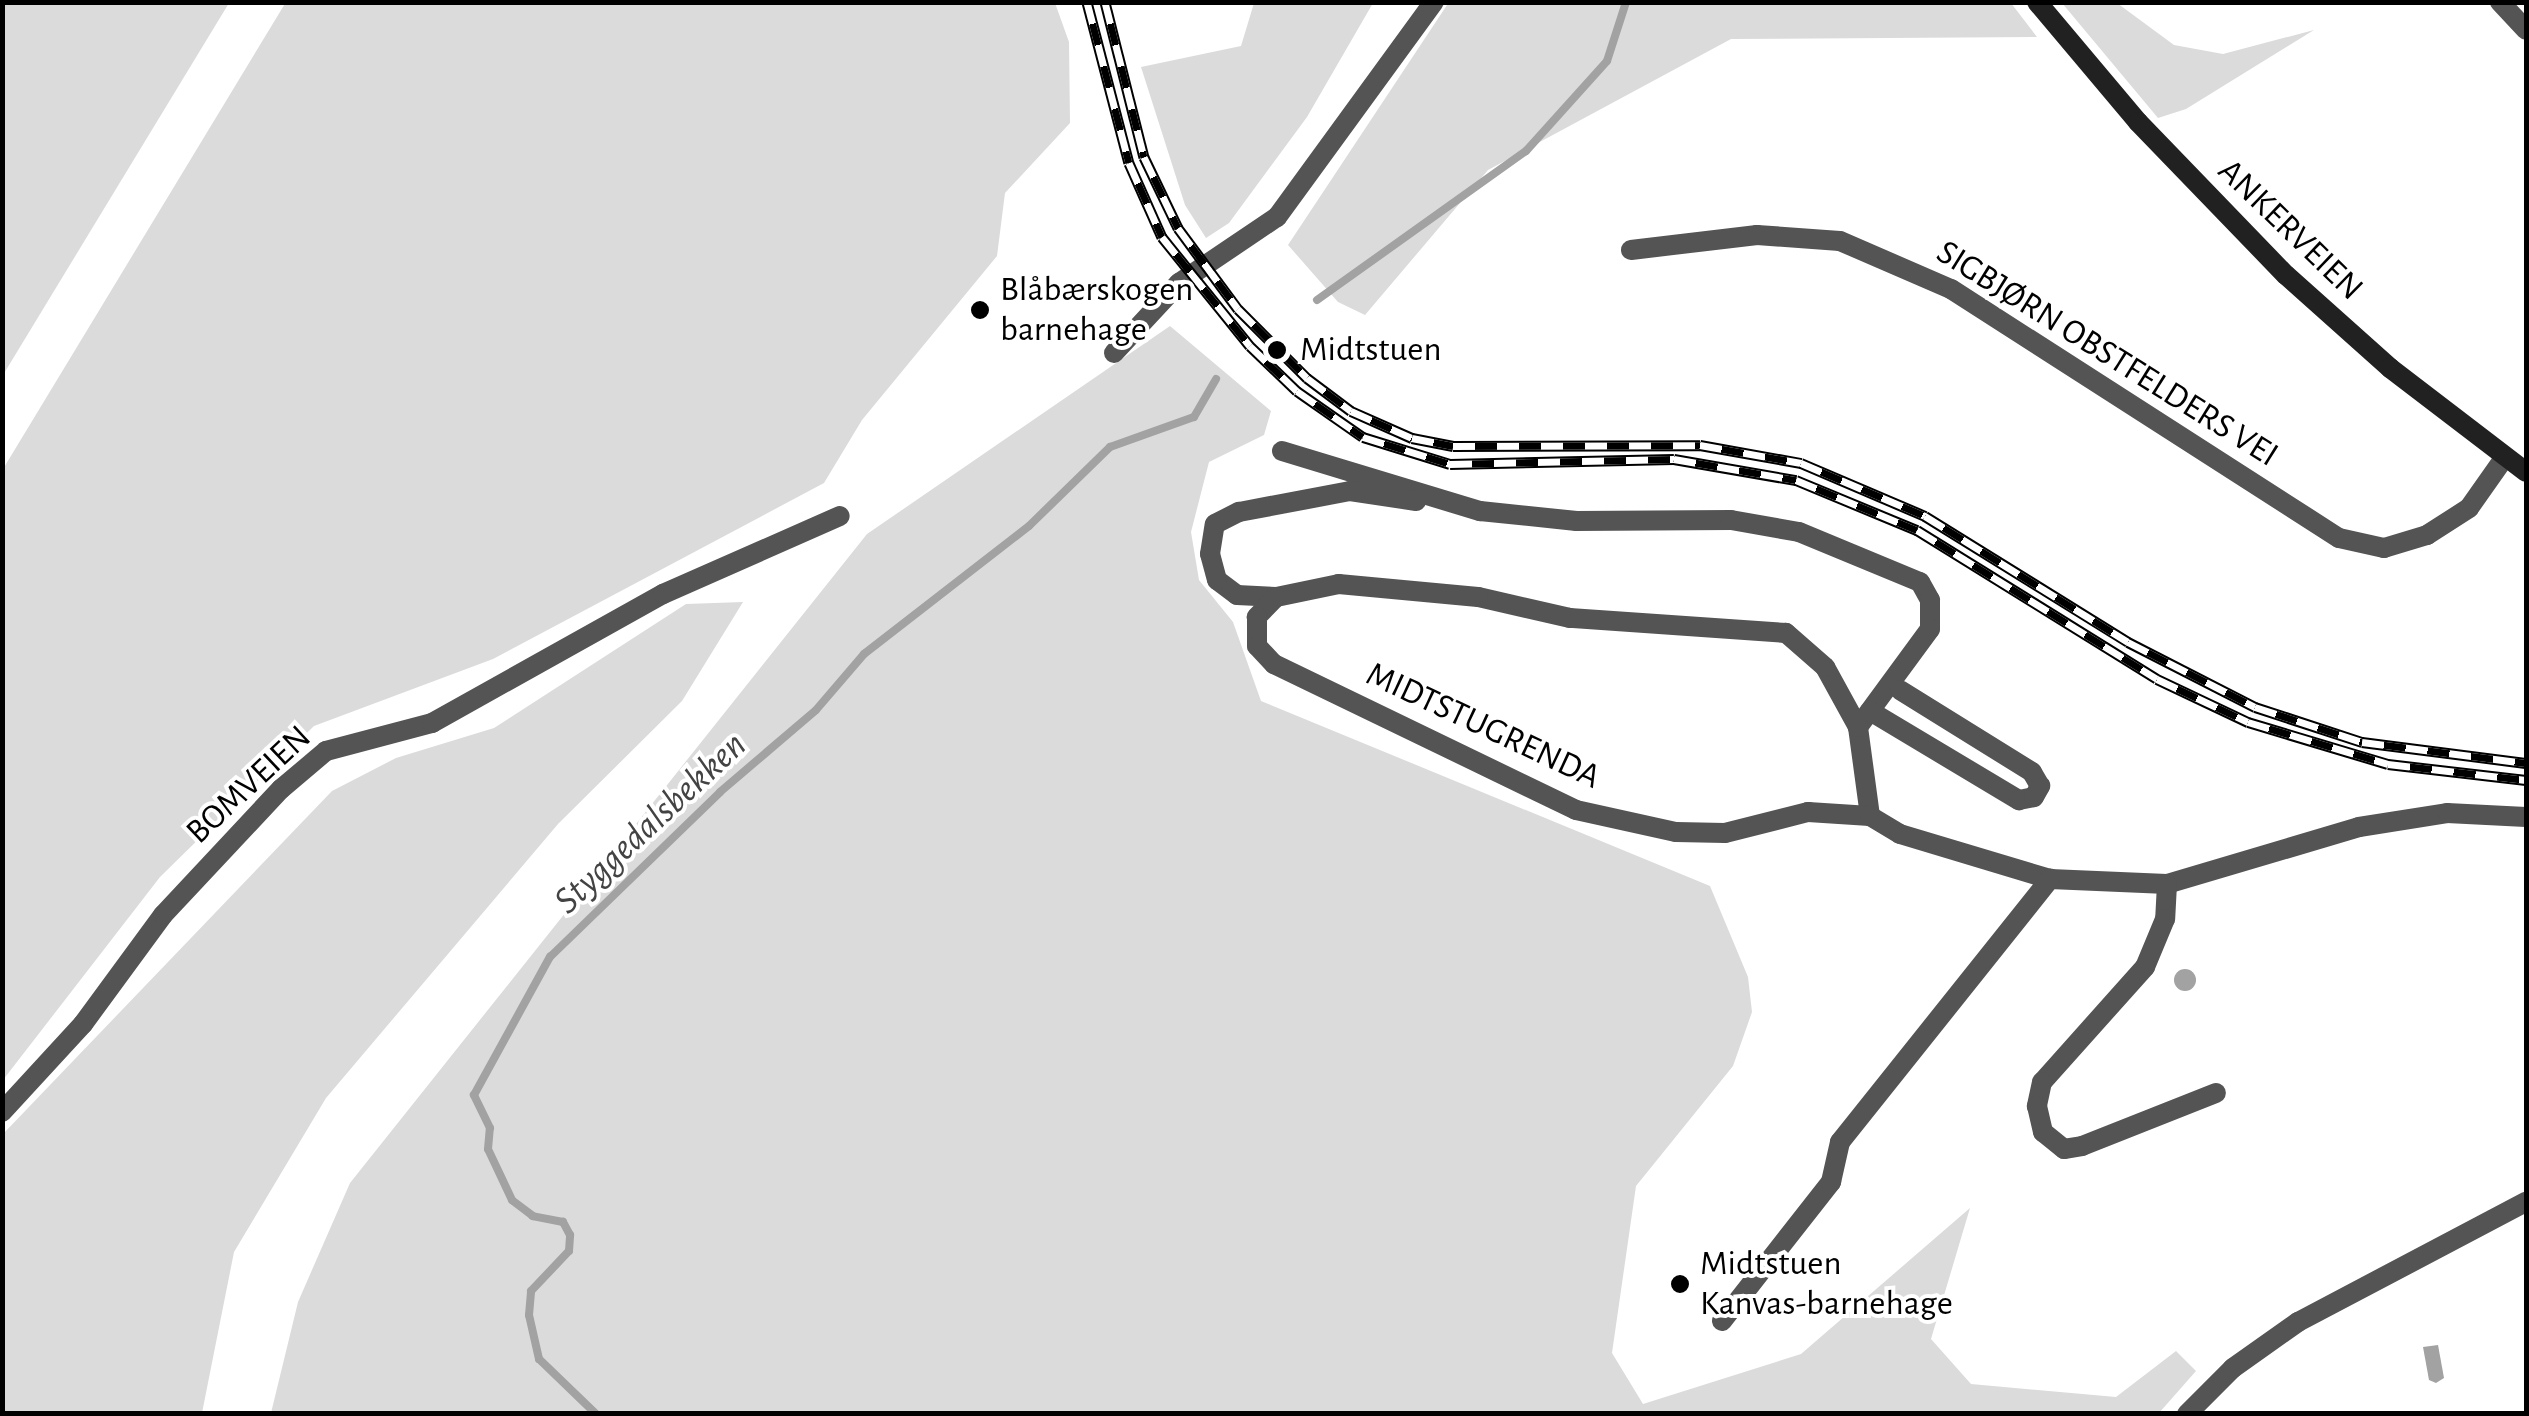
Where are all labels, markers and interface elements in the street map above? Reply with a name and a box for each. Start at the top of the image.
street label: ANKERVEIEN [2209,150,2371,310]
street label: SIGBJØRN OBSTFELDERS VEI [1929,232,2285,476]
place label: Blåbærskogen barnehage [1000,269,1193,351]
marker: Blåbærskogen barnehage [969,299,991,321]
place label: Midtstuen [1300,329,1442,371]
marker: Midtstuen [1264,337,1290,363]
street label: MIDTSTUGRENDA [1359,653,1607,799]
street label: BOMVEIEN [178,717,320,853]
water label: Styggedalsbekken [545,723,757,925]
place label: Midtstuen Kanvas-barnehage [1700,1243,1953,1325]
marker: Midtstuen Kanvas-barnehage [1669,1273,1691,1295]

